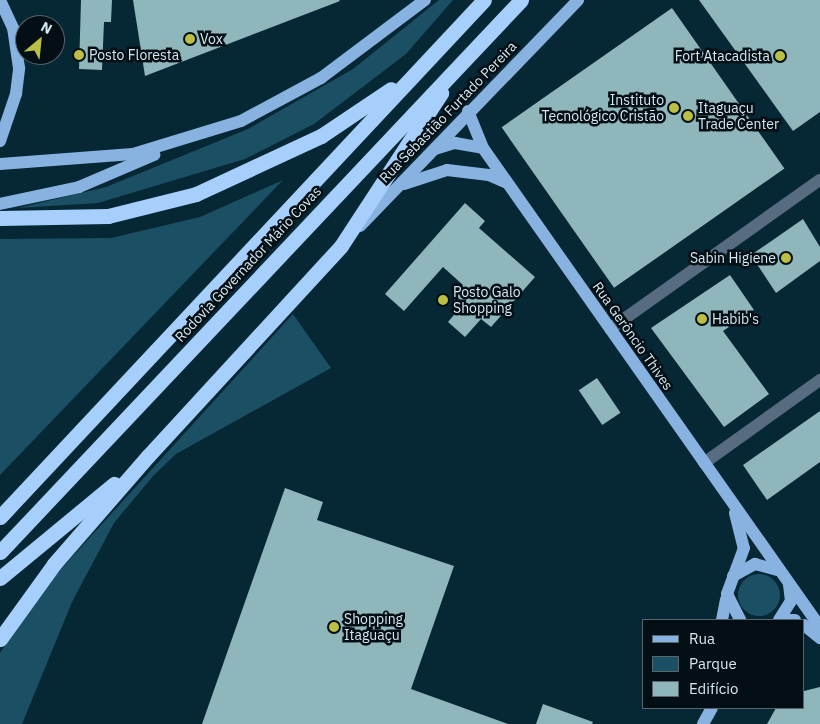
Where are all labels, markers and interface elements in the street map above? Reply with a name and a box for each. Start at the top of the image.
north arrow [15,15,65,65]
text: N [38,17,55,38]
place label: Vox [200,31,223,47]
marker: Vox [184,33,196,45]
street label: Rua Sebastião Furtado Pereira [376,38,520,186]
place label: Posto Floresta [89,47,179,63]
place label: Fort Atacadista [675,48,770,64]
marker: Posto Floresta [73,49,85,61]
marker: Fort Atacadista [774,50,786,62]
place label: Instituto Tecnológico Cristão [541,92,664,124]
place label: Itaguaçu Trade Center [698,100,779,132]
marker: Instituto Tecnológico Cristão [668,102,680,114]
marker: Itaguaçu Trade Center [682,110,694,122]
street label: Rodovia Governador Mário Covas [171,183,325,345]
place label: Sabin Higiene [690,250,776,266]
marker: Sabin Higiene [780,252,792,264]
street label: Rua Gerôncio Thives [589,279,677,393]
place label: Posto Galo Shopping [453,284,521,316]
marker: Posto Galo Shopping [437,294,449,306]
place label: Habib's [712,311,759,327]
marker: Habib's [696,313,708,325]
place label: Shopping Itaguaçu [344,611,403,644]
legend [642,619,805,709]
marker: Shopping Itaguaçu [328,621,340,633]
text: Rua [689,629,715,648]
text: Parque [689,654,737,673]
text: Edifício [689,679,738,698]

